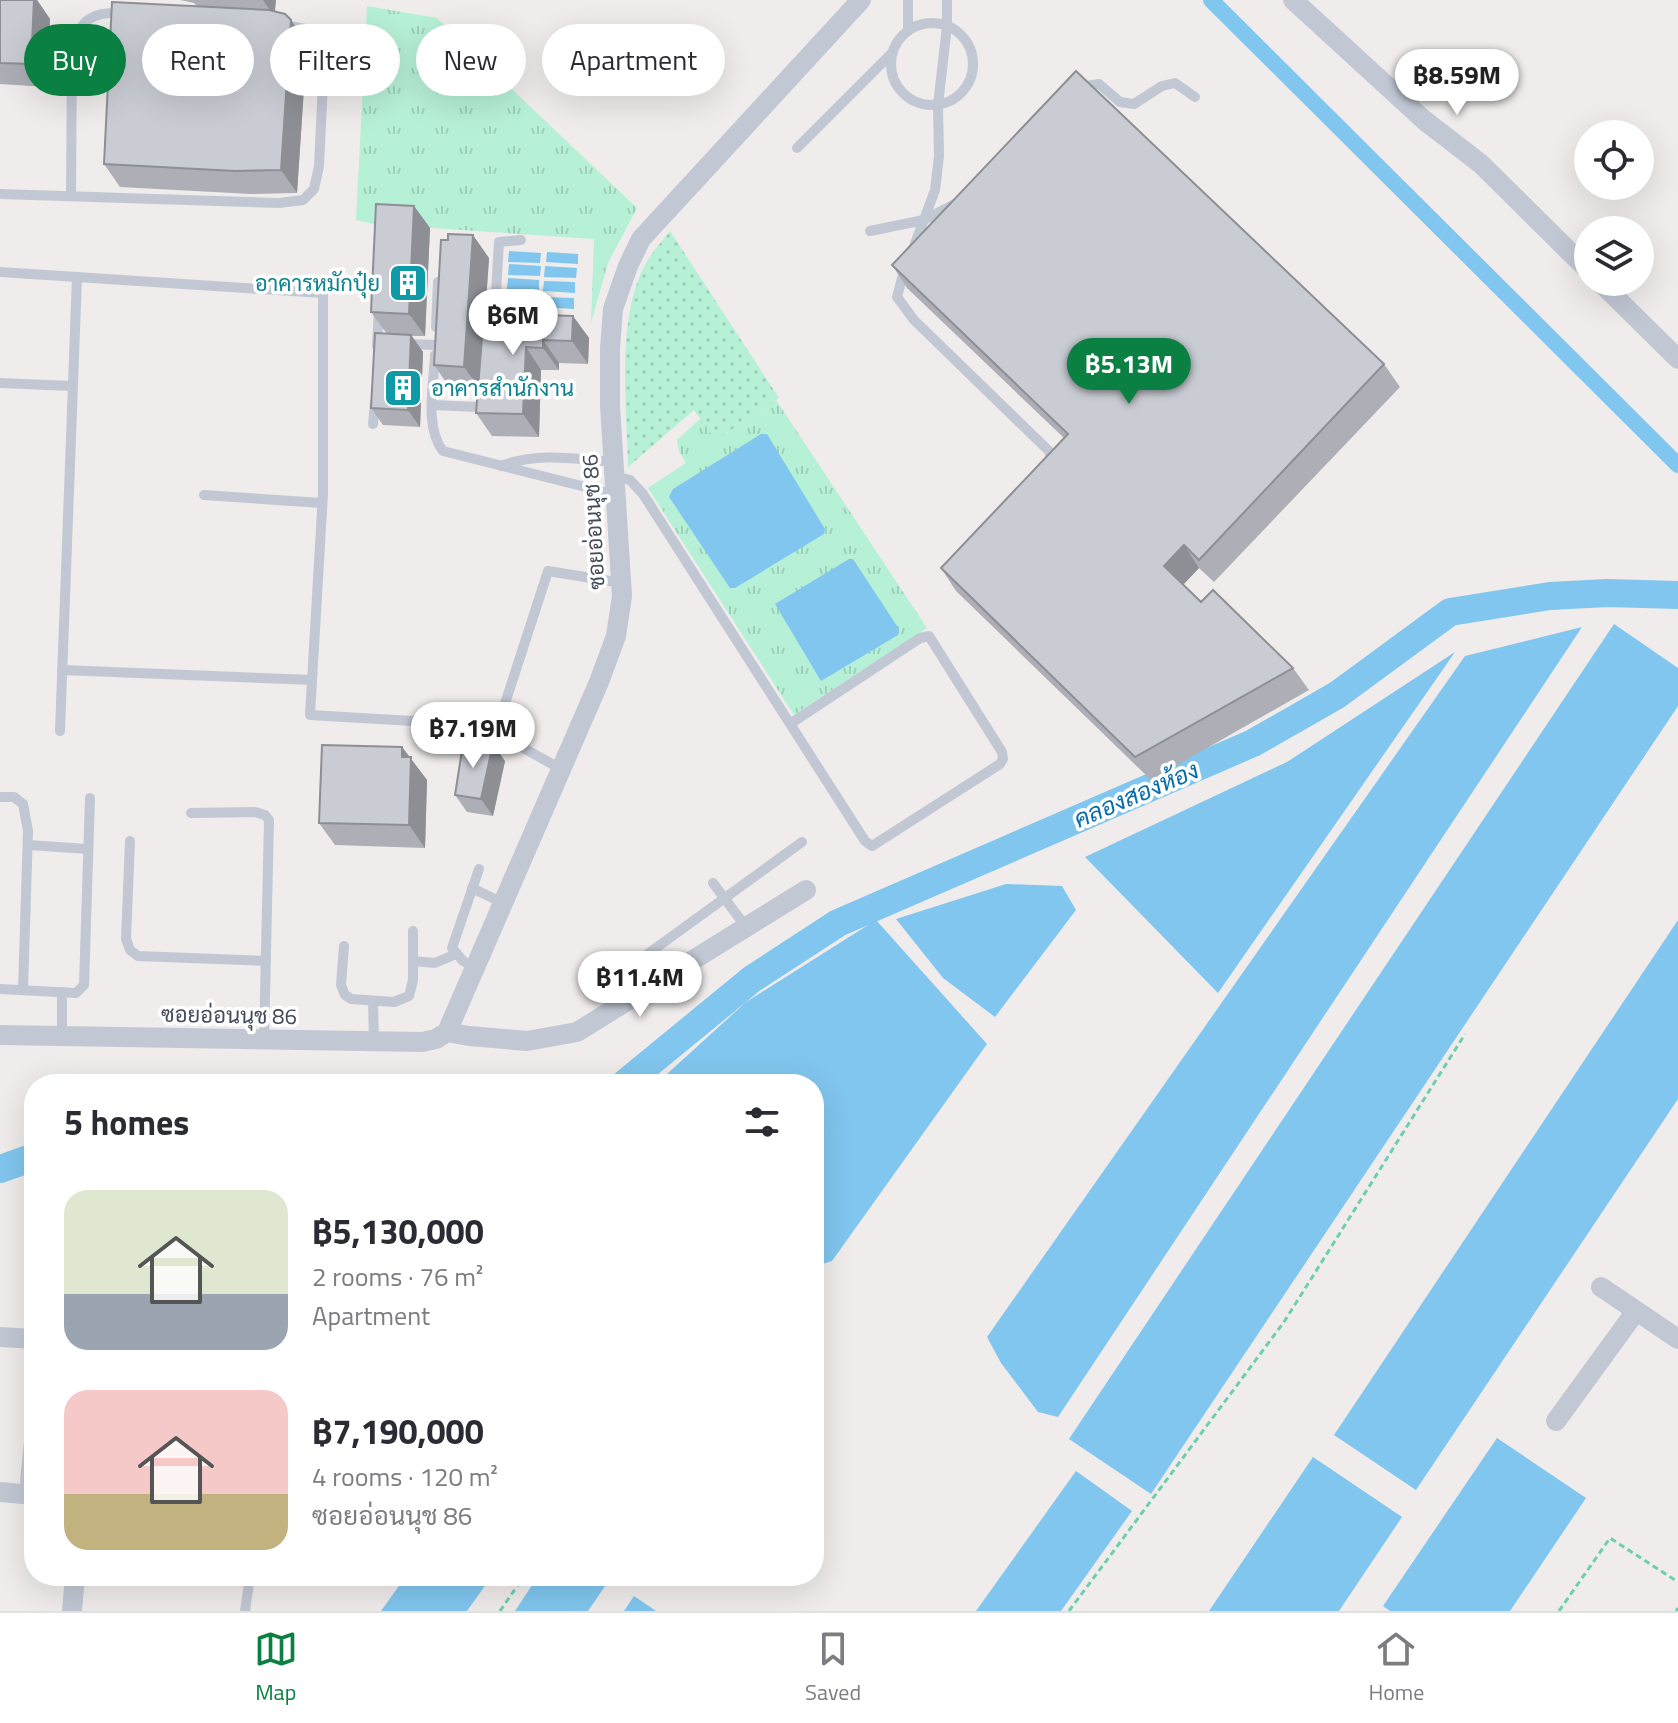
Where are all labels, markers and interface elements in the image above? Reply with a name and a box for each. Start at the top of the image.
chip: Buy [24,24,126,96]
chip: Rent [142,24,254,96]
chip: Filters [270,24,400,96]
chip: New [416,24,526,96]
chip: Apartment [542,24,725,96]
pin: ฿8.59M [1392,49,1522,117]
text: ฿8.59M [1413,55,1501,94]
map controls [1574,120,1654,296]
button: locate [1574,120,1654,200]
button: layers [1574,216,1654,296]
building icon: อาคารหมักปุ๋ย [387,262,429,304]
place label: อาคารหมักปุ๋ย [255,266,380,300]
pin: ฿6M [474,289,552,357]
text: ฿6M [487,295,539,334]
pin: ฿5.13M [1064,338,1194,406]
text: ฿5.13M [1085,344,1173,383]
building icon: อาคารสำนักงาน [382,367,424,409]
place label: อาคารสำนักงาน [431,371,574,405]
street label: ซอยอ่อนนุช 86 [572,453,614,591]
pin: ฿7.19M [408,702,538,770]
text: ฿7.19M [429,708,517,747]
water label: คลองสองห้อง [1068,751,1204,836]
pin: ฿11.4M [575,951,705,1019]
text: ฿11.4M [596,957,684,996]
street label: ซอยอ่อนนุช 86 [161,997,297,1033]
text: 5 homes [64,1096,189,1148]
icon: filters [740,1100,784,1144]
text: ฿5,130,000 [312,1205,484,1257]
icon: home [128,1222,224,1318]
text: 2 rooms · 76 m² [312,1257,483,1296]
text: Apartment [312,1296,430,1335]
text: ฿7,190,000 [312,1405,484,1457]
icon: home [128,1422,224,1518]
text: 4 rooms · 120 m² [312,1457,498,1496]
text: ซอยอ่อนนุช 86 [312,1496,472,1535]
tab: Map [254,1627,298,1709]
tab: Saved [805,1627,861,1709]
tab: Home [1368,1627,1424,1709]

